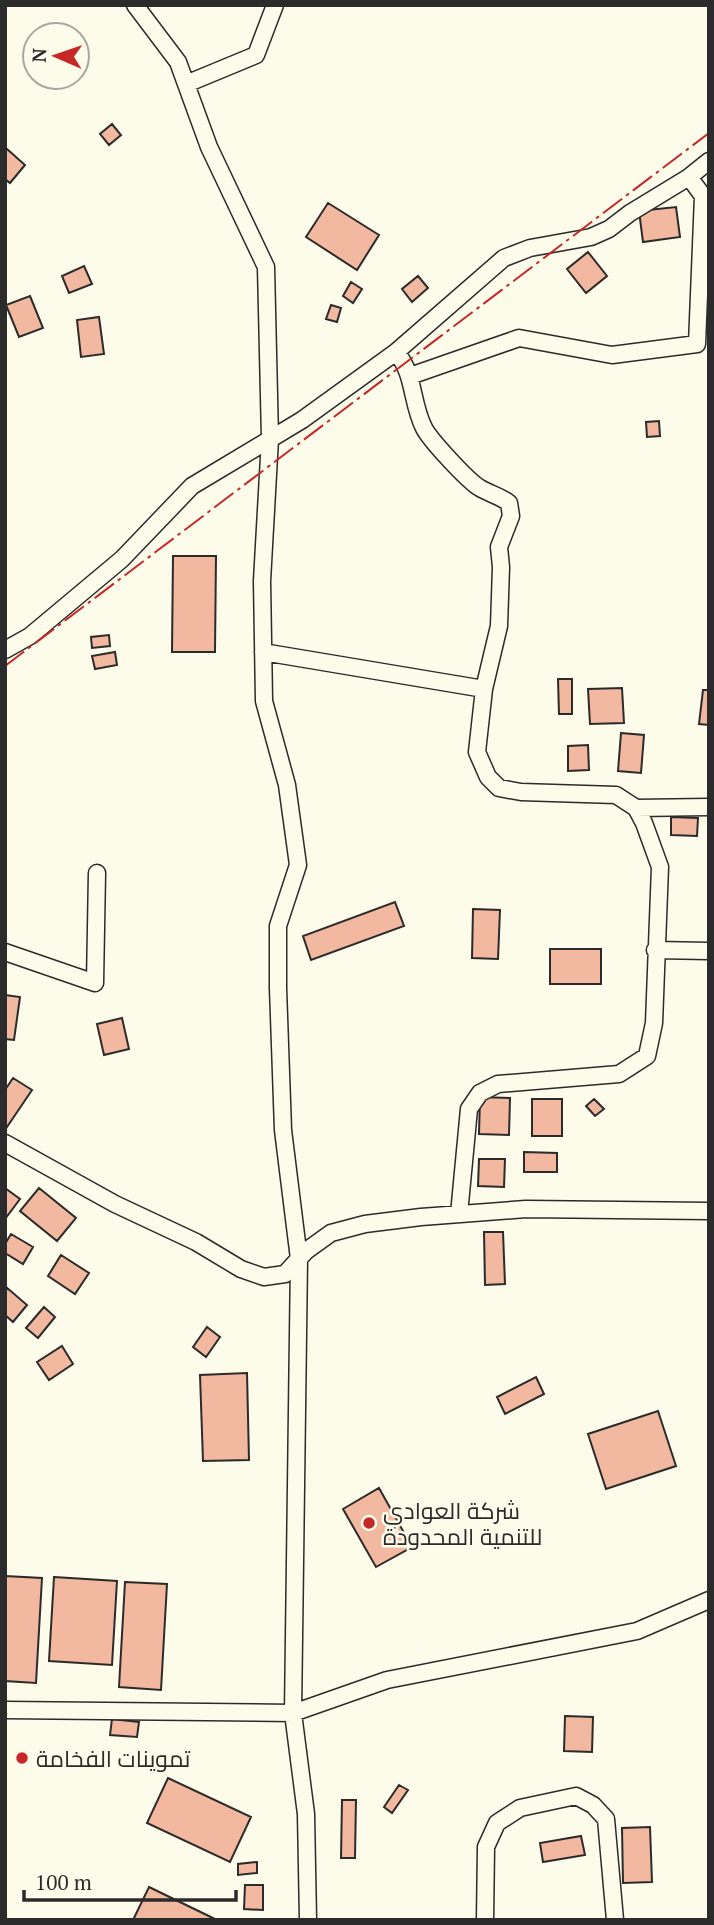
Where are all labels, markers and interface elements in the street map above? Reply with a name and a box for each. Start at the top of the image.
north arrow [21,21,91,91]
text: N [26,47,51,63]
place label: شركة العوادي للتنمية المحدودة [383,1495,542,1552]
marker: شركة العوادي للتنمية المحدودة [361,1515,377,1531]
place label: تموينات الفخامة [36,1743,190,1774]
marker: تموينات الفخامة [14,1750,30,1766]
scale bar [24,1858,236,1902]
text: 100 m [35,1868,92,1896]

